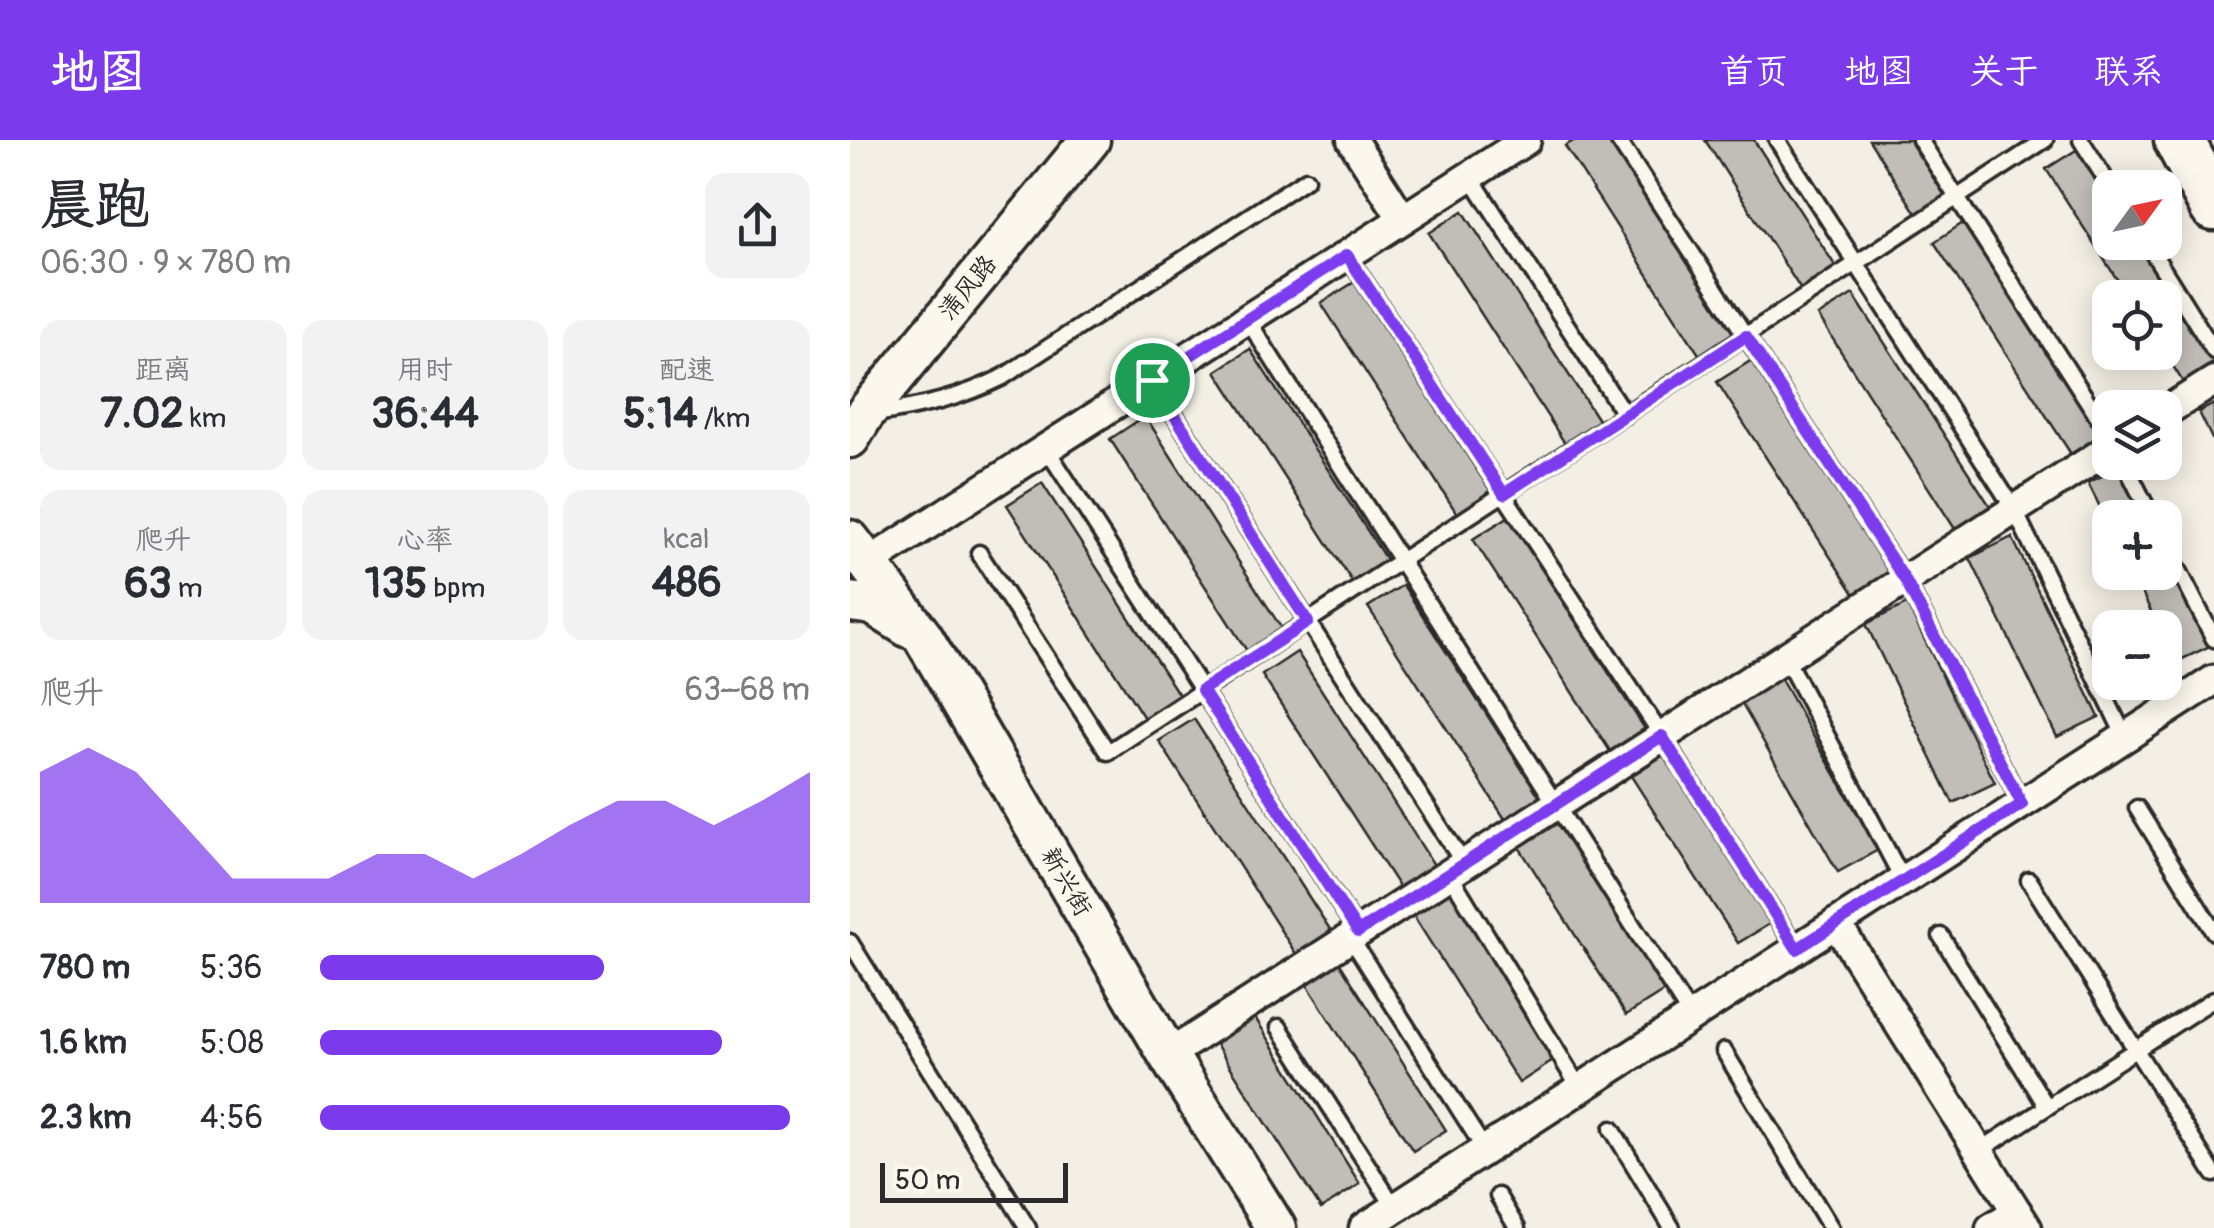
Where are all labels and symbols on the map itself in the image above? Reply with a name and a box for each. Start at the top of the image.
north arrow [2092,170,2182,260]
street label: 清风路 [932,249,1004,327]
pin [1110,338,1195,423]
street label: 新兴街 [1034,842,1098,922]
scale bar [880,1158,1068,1202]

